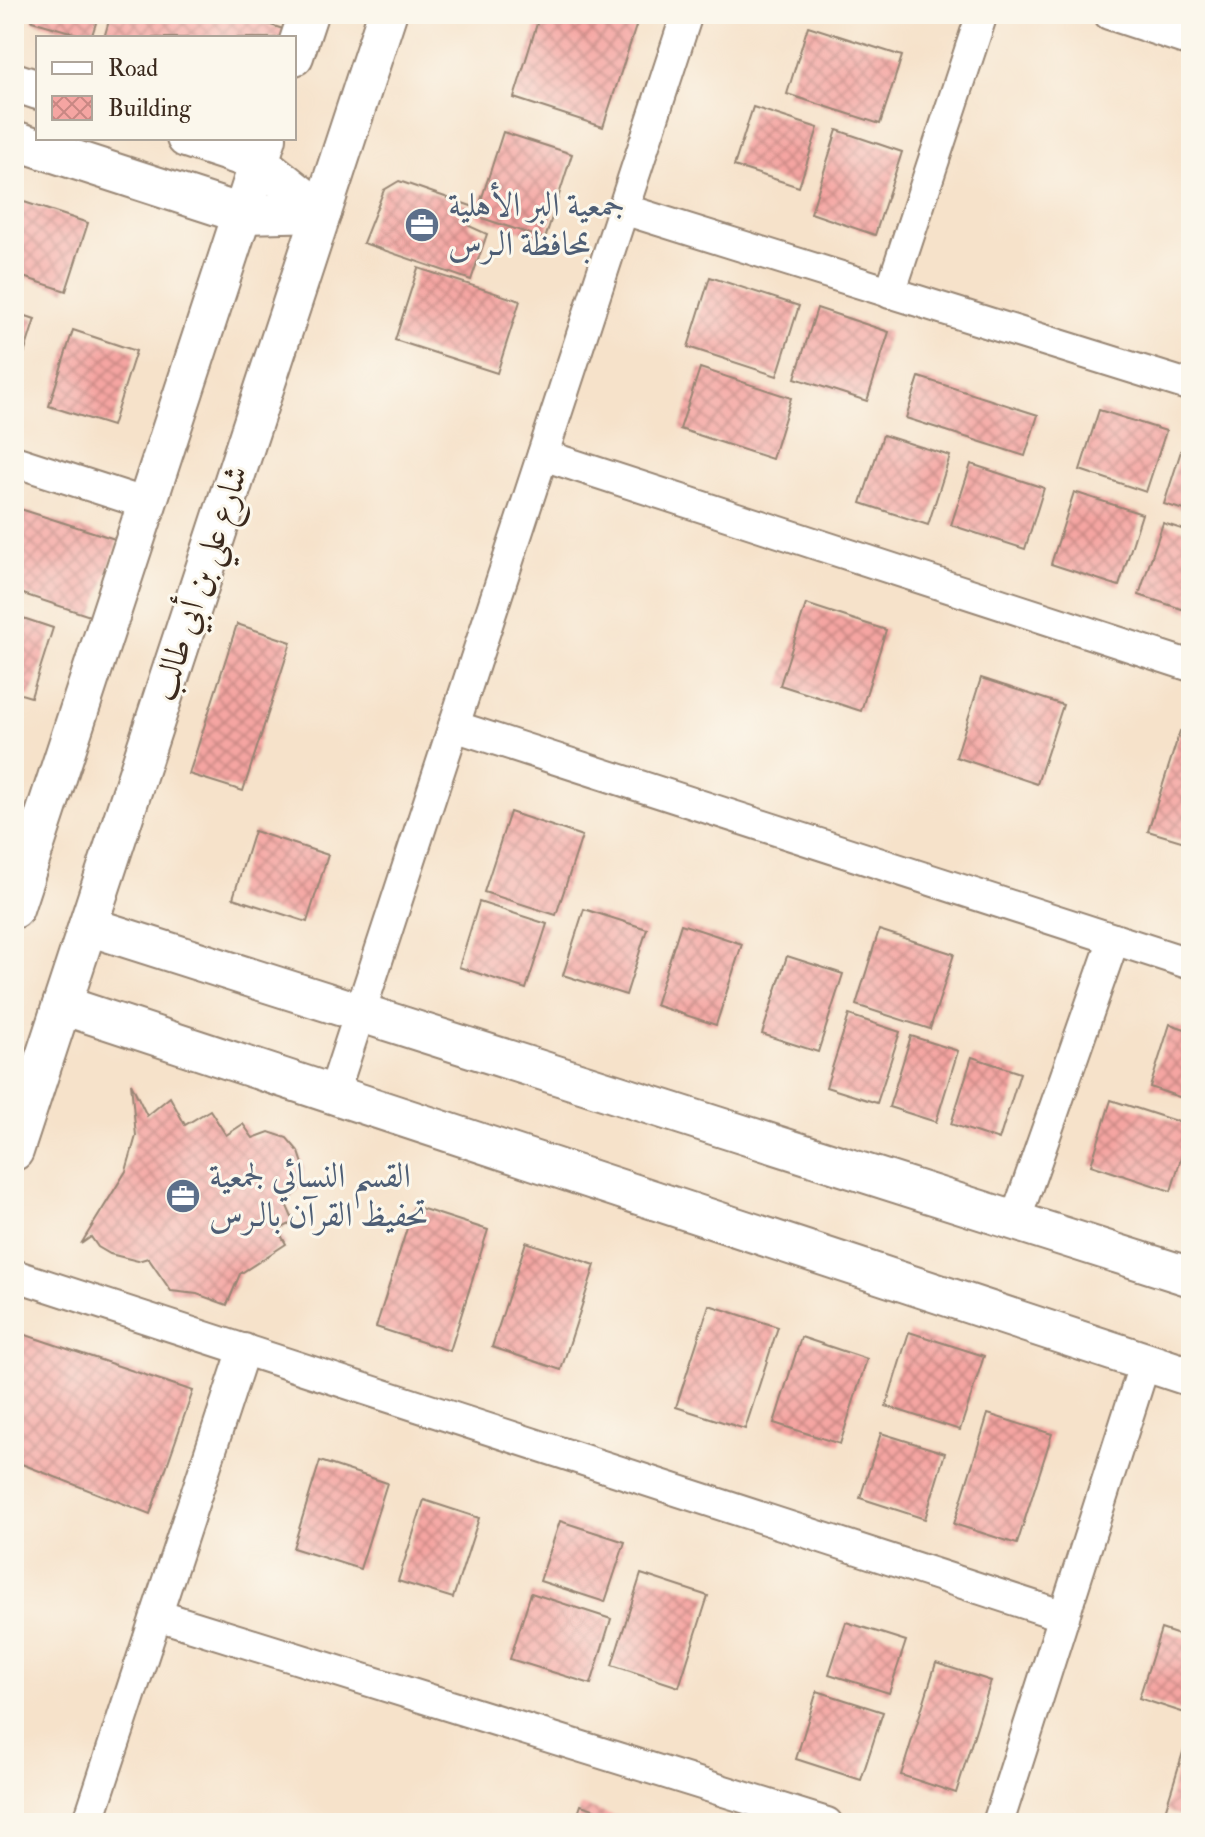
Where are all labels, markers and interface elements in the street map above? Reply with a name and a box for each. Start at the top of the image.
legend [36,36,296,140]
text: Road [108,53,158,84]
text: Building [108,93,192,124]
place label: جمعية البر الأهلية بمحافظة الـرس [448,181,625,266]
office icon: جمعية البر الأهلية بمحافظة الـرس [403,206,441,244]
street label: شارع علي بن أبي طالب [139,459,268,709]
place label: القسم النسائي لجمعية تحفيظ القرآن بالـرس [209,1155,428,1237]
office icon: القسم النسائي لجمعية تحفيظ القرآن بالـرس [164,1177,202,1215]

